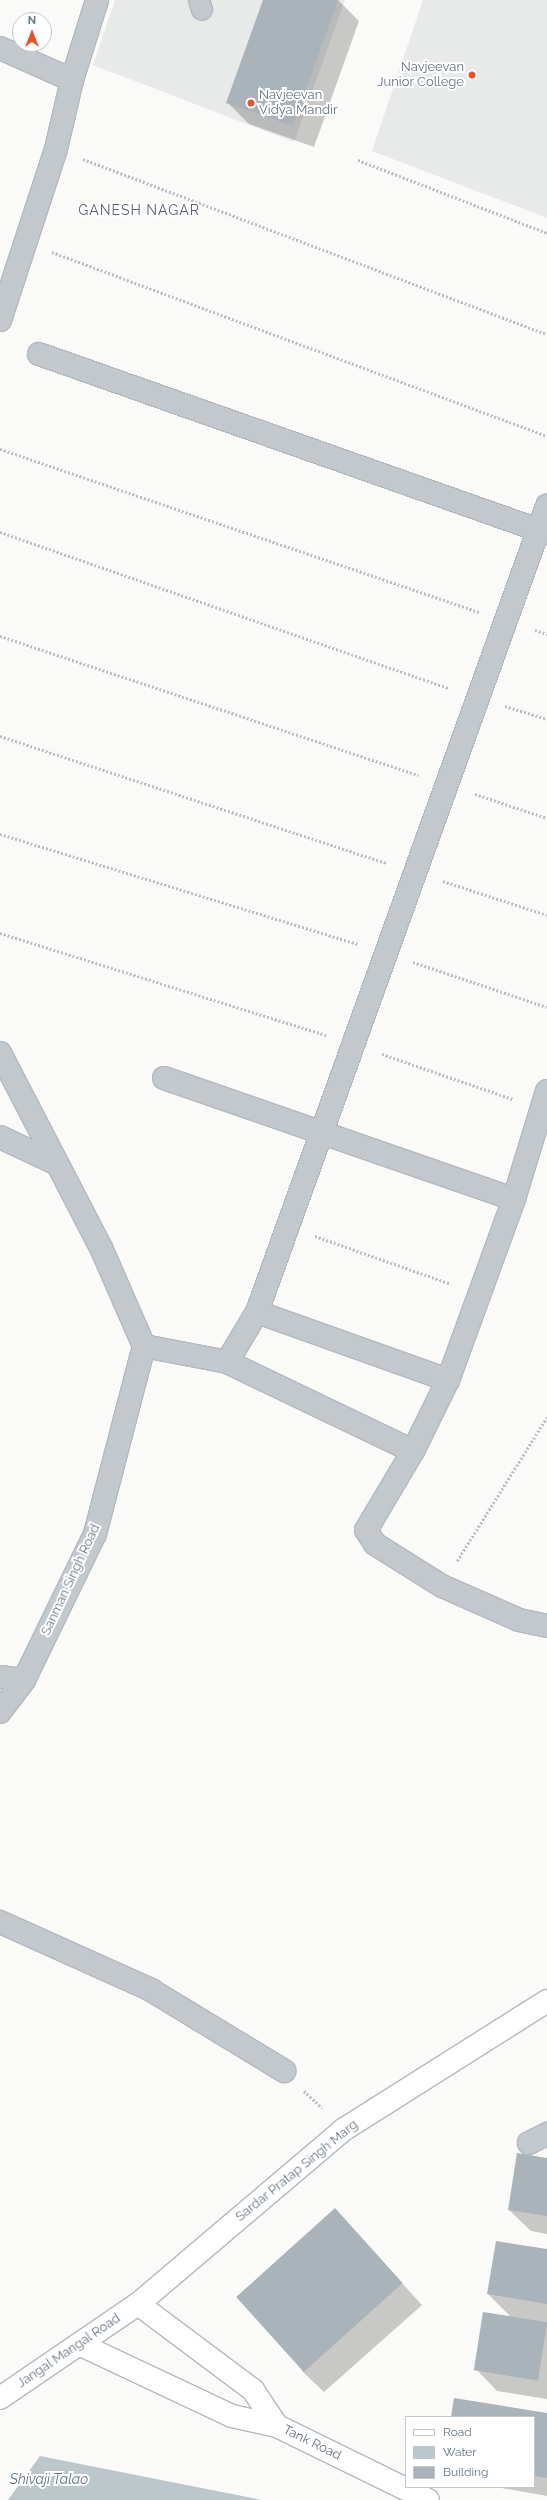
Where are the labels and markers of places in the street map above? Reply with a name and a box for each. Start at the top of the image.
place label: Navjeevan Junior College [377,60,464,91]
marker: Navjeevan Junior College [467,70,477,80]
place label: Navjeevan Vidya Mandir [259,88,337,119]
marker: Navjeevan Vidya Mandir [246,98,256,108]

